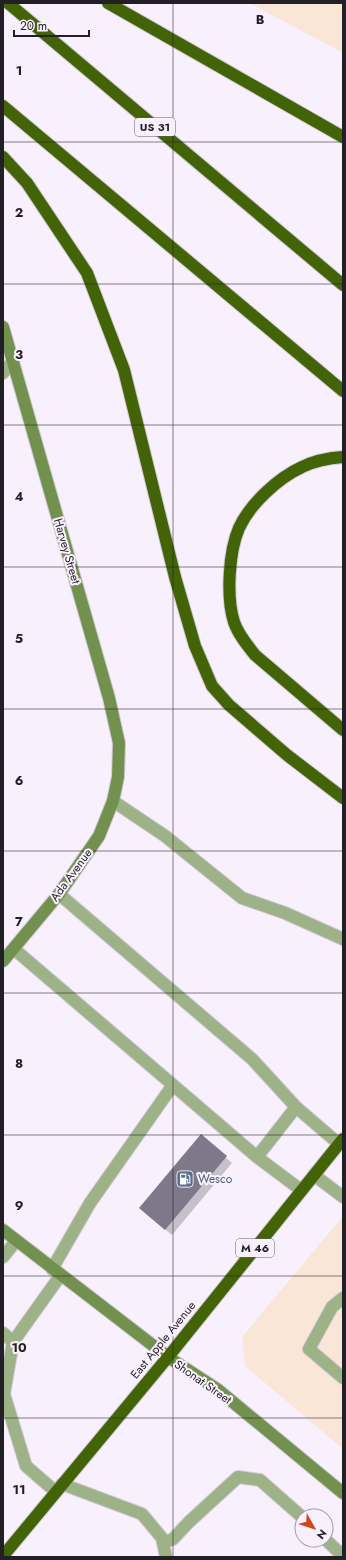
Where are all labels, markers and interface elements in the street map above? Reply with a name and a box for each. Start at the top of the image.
text: B [256,10,265,29]
scale bar [14,12,89,38]
text: 20 m [20,17,47,35]
text: 1 [16,61,22,80]
road number: US 31 [135,118,175,136]
text: 2 [15,203,23,222]
text: 3 [15,345,23,364]
text: 4 [14,487,24,506]
street label: Harvey Street [49,516,85,586]
text: 5 [15,629,23,648]
text: 6 [15,771,24,790]
street label: Ada Avenue [46,845,96,905]
text: 7 [15,912,23,931]
text: 8 [15,1054,23,1073]
fuel station icon: Wesco [175,1169,195,1189]
place label: Wesco [198,1170,233,1188]
text: 9 [15,1196,24,1215]
road number: M 46 [236,1239,274,1257]
street label: East Apple Avenue [126,1297,200,1383]
text: 10 [11,1338,27,1357]
street label: Shonat Street [171,1356,236,1409]
text: 11 [12,1480,26,1499]
north arrow [294,1508,334,1548]
text: N [313,1526,331,1543]

